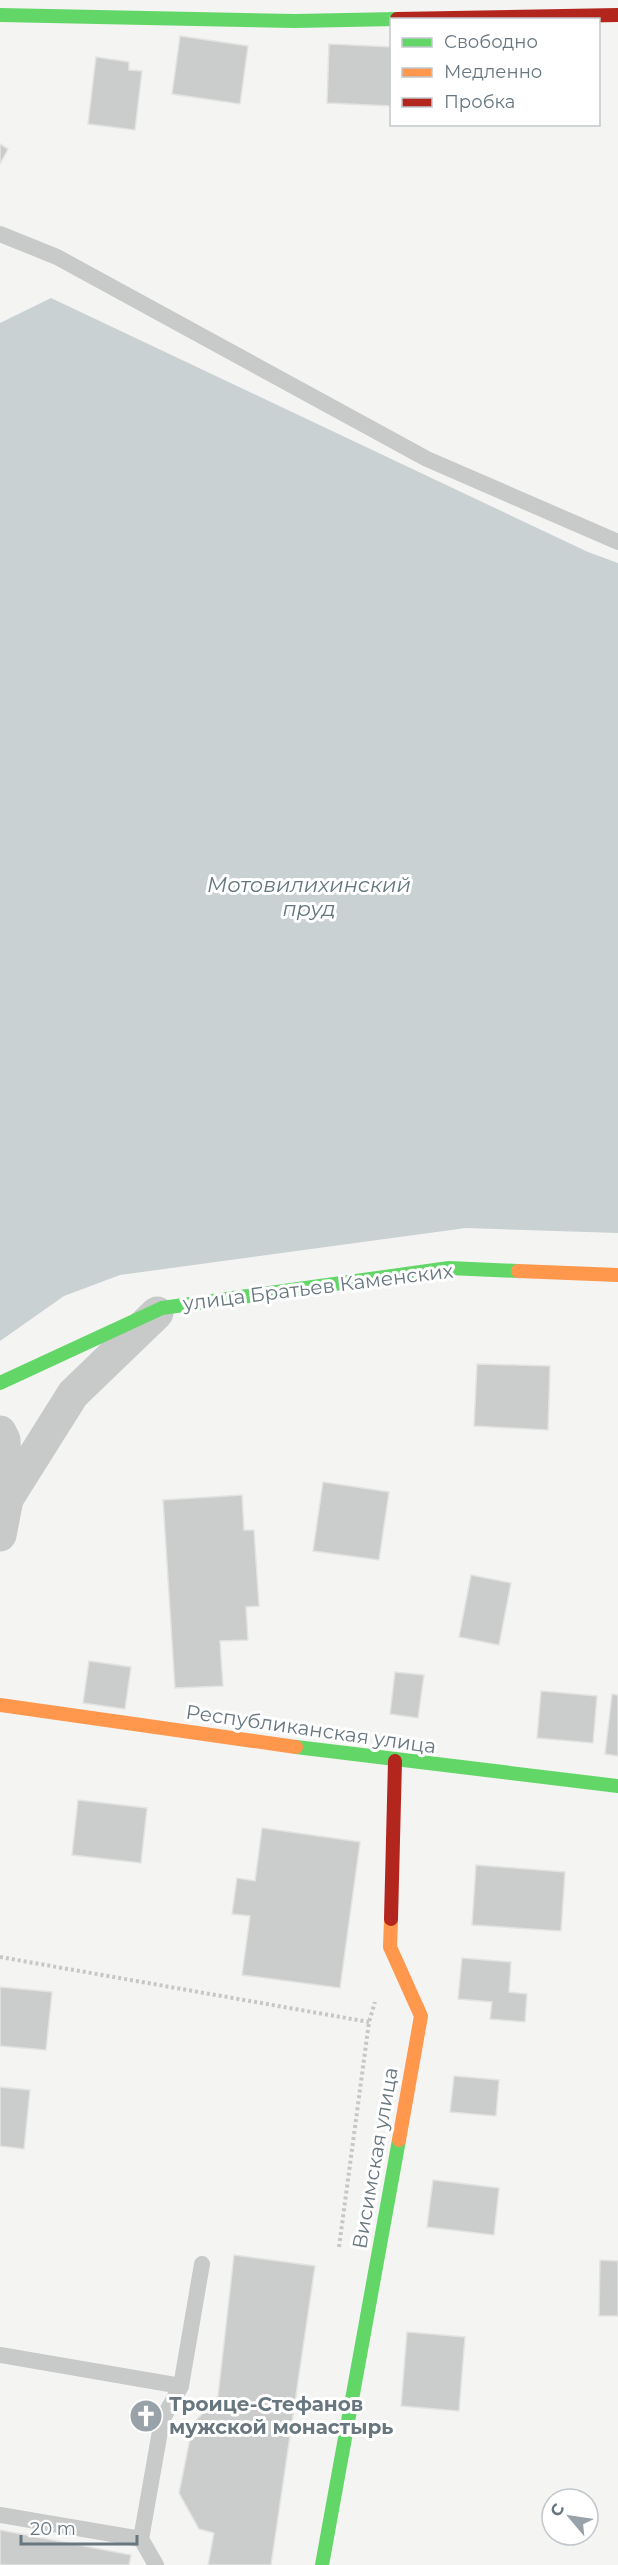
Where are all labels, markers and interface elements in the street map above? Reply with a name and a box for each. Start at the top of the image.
legend [390,18,600,126]
text: Свободно [444,31,538,53]
text: Медленно [444,61,542,83]
text: Пробка [444,91,515,113]
water label: Мотовилихинский пруд [207,872,411,921]
street label: улица Братьев Каменских [180,1258,455,1316]
street label: Республиканская улица [184,1700,438,1758]
street label: Висимская улица [347,2065,403,2251]
place label: Троице-Стефанов мужской монастырь [169,2392,393,2439]
church icon: Троице-Стефанов мужской монастырь [128,2398,164,2434]
north arrow [540,2487,600,2547]
text: С [546,2500,569,2520]
scale bar [21,2508,136,2546]
text: 20 m [30,2518,76,2540]

